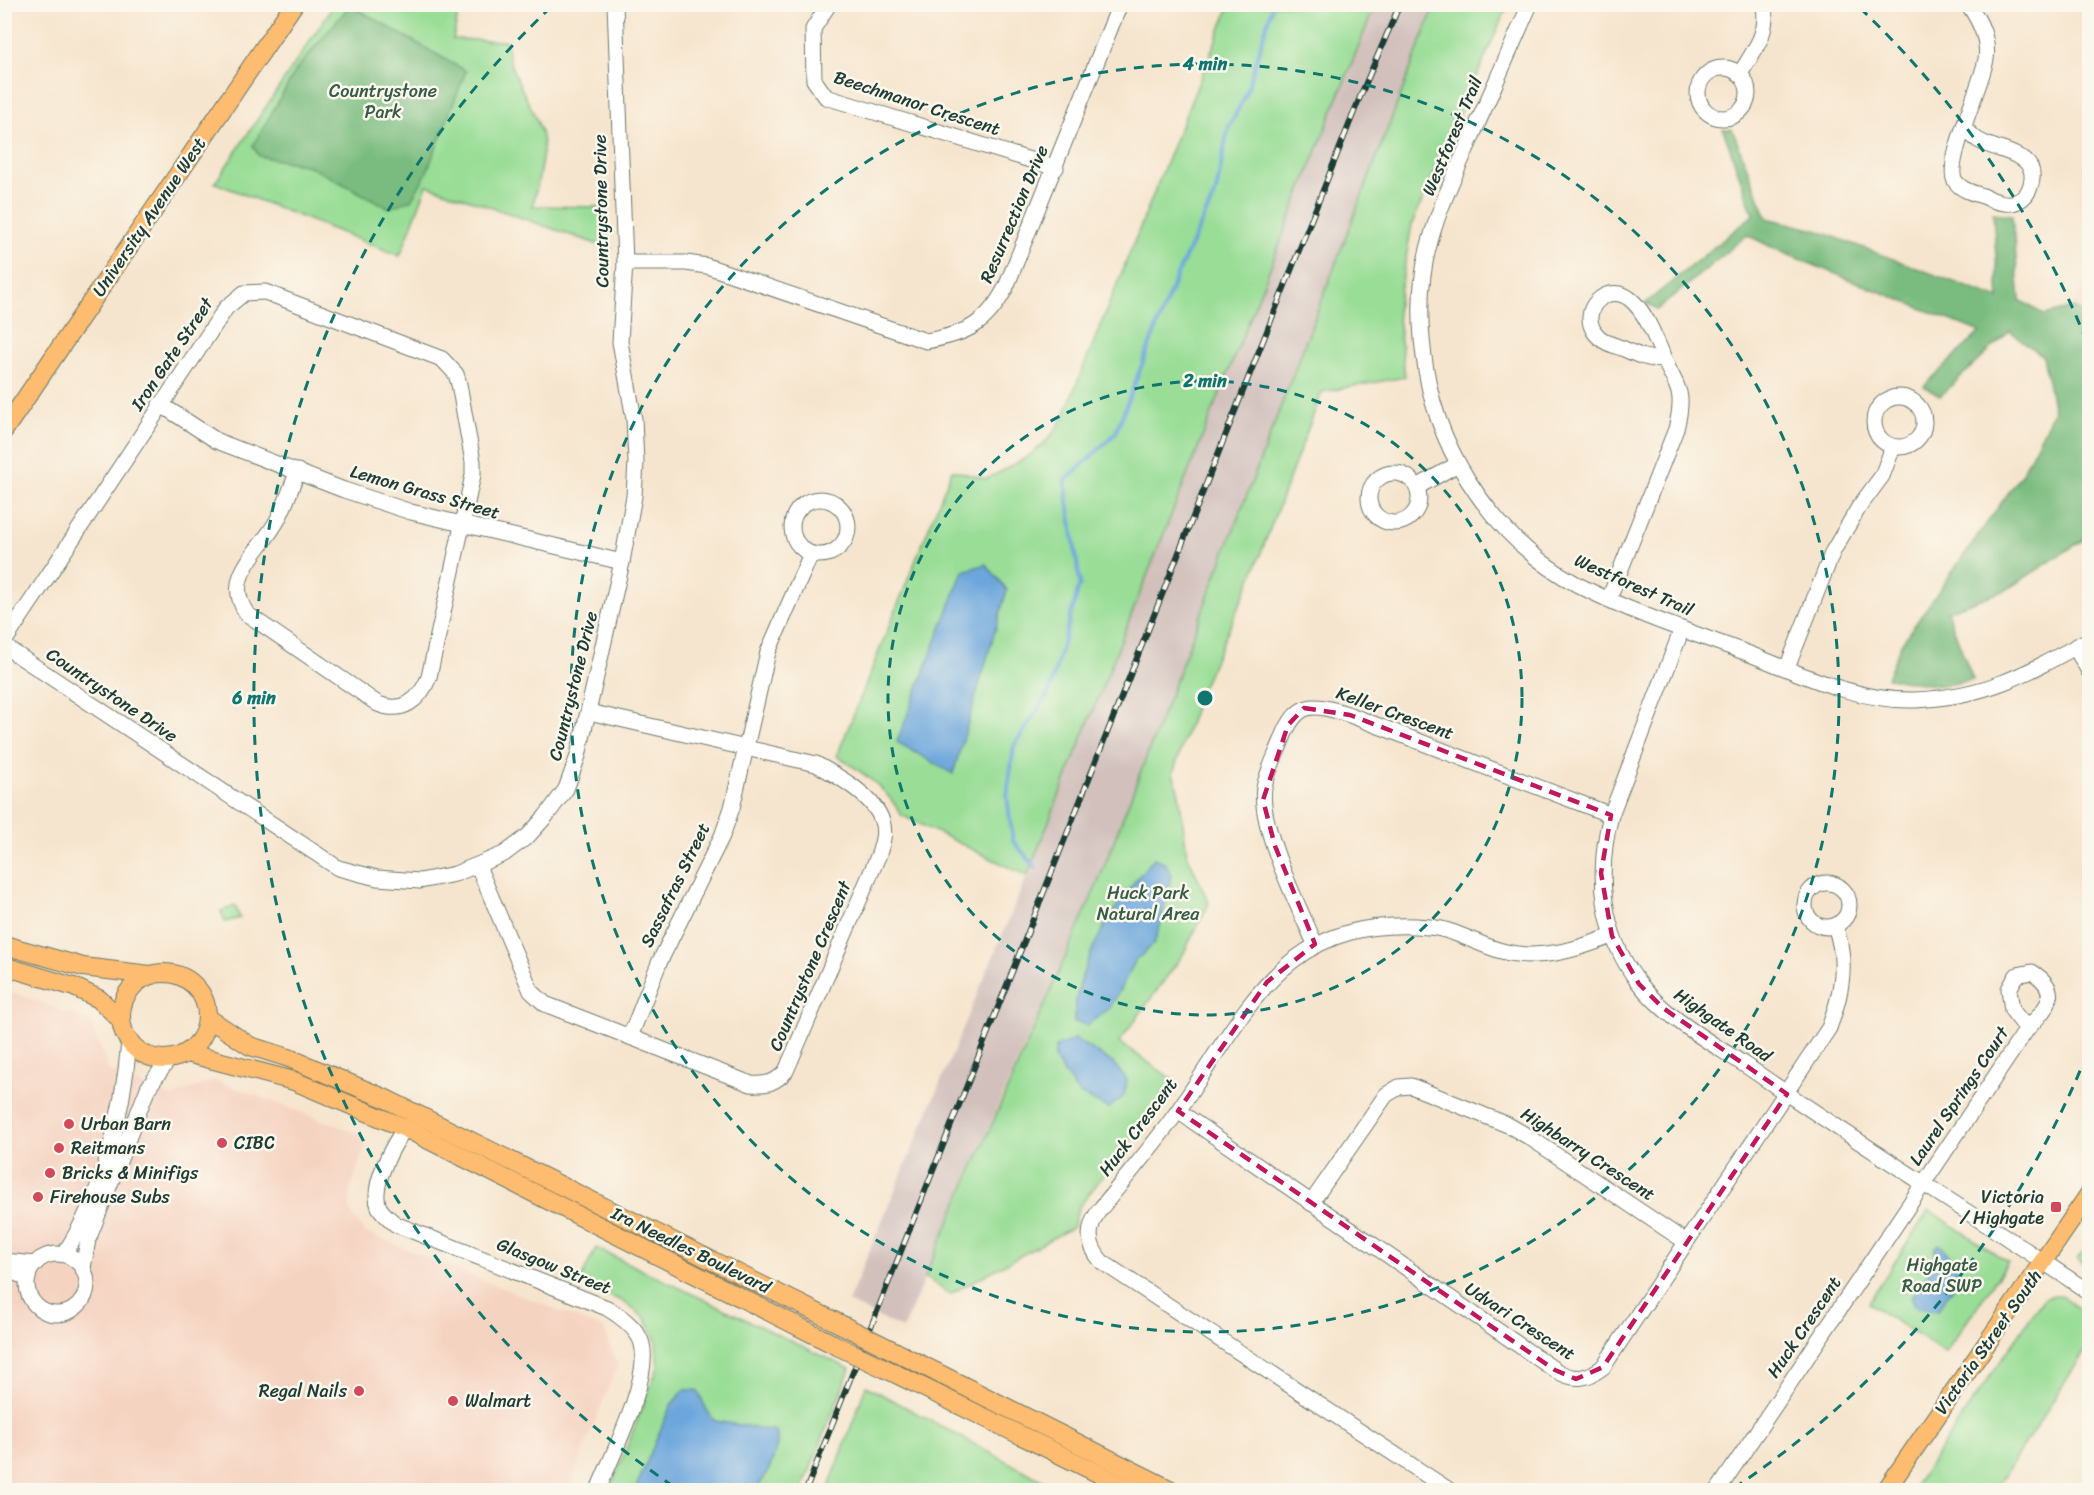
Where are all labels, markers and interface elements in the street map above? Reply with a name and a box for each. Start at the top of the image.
text: 4 min [1182,48,1228,80]
street label: Beechmanor Crescent [830,61,1005,145]
street label: Westforest Trail [1412,70,1492,201]
park label: Countrystone Park [329,75,437,128]
street label: University Avenue West [83,130,215,304]
street label: Countrystone Drive [584,134,618,288]
street label: Resurrection Drive [970,140,1058,288]
street label: Iron Gate Street [121,290,222,418]
text: 2 min [1182,365,1227,397]
street label: Lemon Grass Street [346,455,504,529]
street label: Westforest Trail [1569,544,1699,626]
street label: Countrystone Drive [539,608,607,764]
street label: Countrystone Drive [39,639,185,751]
street label: Keller Crescent [1332,677,1458,749]
text: 6 min [231,682,276,714]
centre of rings [1195,688,1215,708]
street label: Sassafras Street [631,817,719,953]
street label: Countrystone Crescent [760,875,861,1056]
park label: Huck Park Natural Area [1097,877,1200,930]
street label: Highgate Road [1667,979,1780,1072]
street label: Laurel Springs Court [1900,1019,2018,1172]
street label: Huck Crescent [1090,1071,1186,1183]
street label: Highbarry Crescent [1514,1098,1662,1210]
place label: Urban Barn [81,1108,171,1140]
marker: Urban Barn [62,1117,76,1131]
place label: CIBC [234,1127,275,1159]
place label: Reitmans [71,1132,146,1164]
marker: CIBC [215,1136,229,1150]
marker: Reitmans [52,1141,66,1155]
place label: Bricks & Minifigs [62,1157,199,1189]
marker: Bricks & Minifigs [43,1166,57,1180]
place label: Firehouse Subs [50,1181,171,1213]
place label: Victoria / Highgate [1959,1181,2044,1234]
marker: Firehouse Subs [31,1190,45,1204]
street label: Ira Needles Boulevard [605,1197,778,1303]
marker: Victoria / Highgate [2049,1200,2063,1214]
street label: Glasgow Street [492,1228,616,1304]
park label: Highgate Road SWP [1902,1249,1982,1302]
street label: Victoria Street South [1926,1263,2050,1421]
street label: Huck Crescent [1758,1269,1850,1384]
street label: Udvari Crescent [1458,1273,1582,1369]
place label: Regal Nails [259,1375,348,1407]
marker: Regal Nails [352,1384,366,1398]
place label: Walmart [465,1385,531,1417]
marker: Walmart [446,1394,460,1408]

